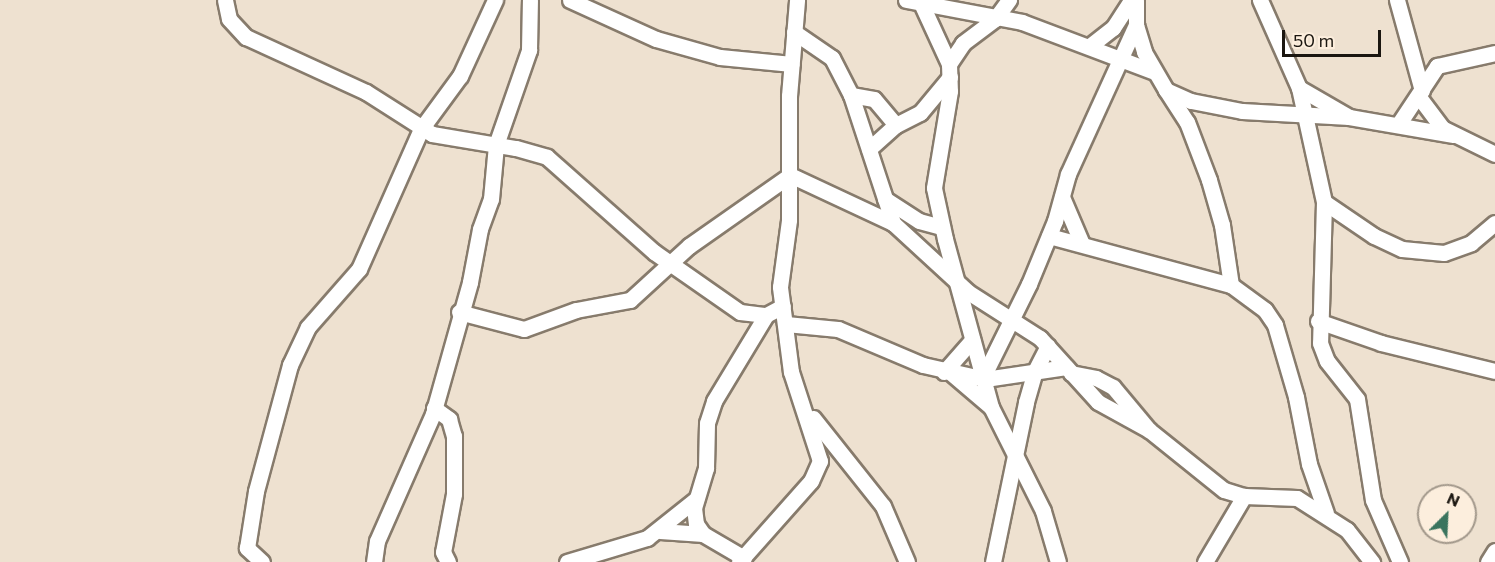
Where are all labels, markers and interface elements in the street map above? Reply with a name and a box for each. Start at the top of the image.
scale bar [1285,18,1384,56]
text: 50 m [1293,29,1334,51]
north arrow [1417,484,1477,544]
text: N [1444,488,1463,510]

